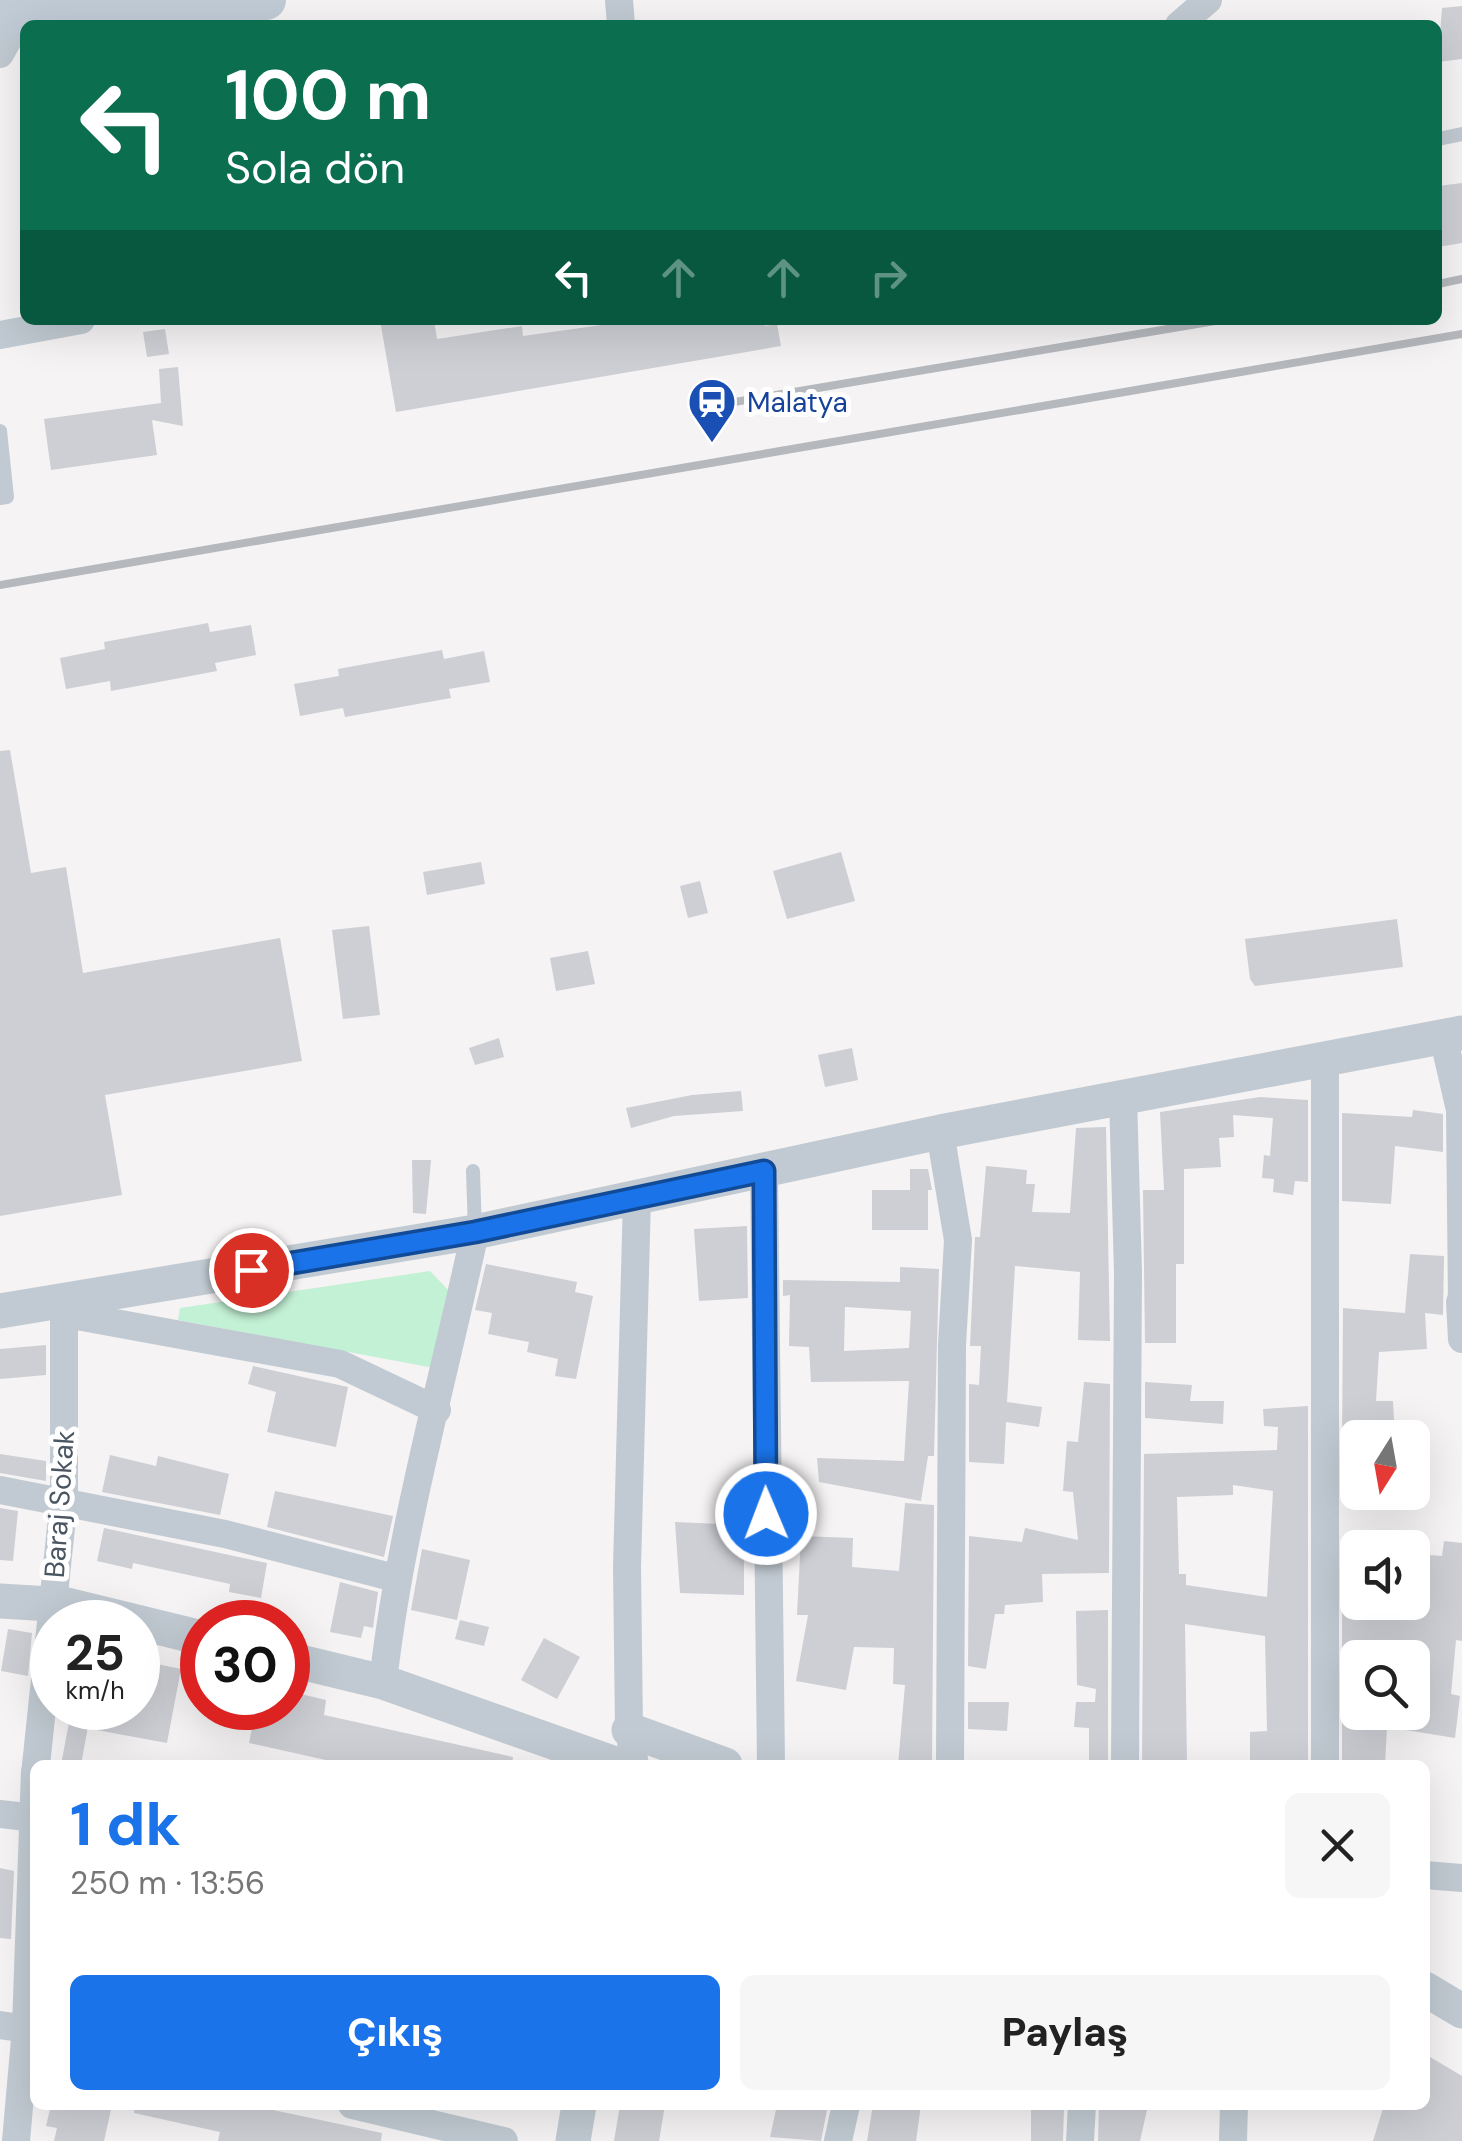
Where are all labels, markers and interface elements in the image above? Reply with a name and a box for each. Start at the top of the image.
text: 100 m [225,50,431,141]
icon: left [60,60,190,190]
text: Sola dön [225,138,405,197]
icon: left [546,250,601,305]
icon: ahead [651,250,706,305]
icon: ahead [756,250,811,305]
icon: right [861,250,916,305]
station icon: Malatya [686,376,738,444]
place label: Malatya [747,384,848,421]
pin [209,1228,294,1313]
icon: arrive [224,1243,279,1298]
north arrow [1340,1420,1430,1510]
map controls [1340,1420,1430,1730]
street label: Baraj Sokak [36,1429,83,1579]
position arrow [714,1462,818,1566]
button: sound [1340,1530,1430,1620]
speed limit sign: 30 [180,1600,310,1730]
text: 25 [65,1620,125,1686]
button: search [1340,1640,1430,1730]
text: km/h [65,1674,125,1707]
text: 1 dk [70,1785,181,1864]
button: close [1285,1793,1390,1898]
text: 250 m · 13:56 [70,1862,265,1904]
button: Çıkış [70,1975,720,2090]
button: Paylaş [740,1975,1390,2090]

